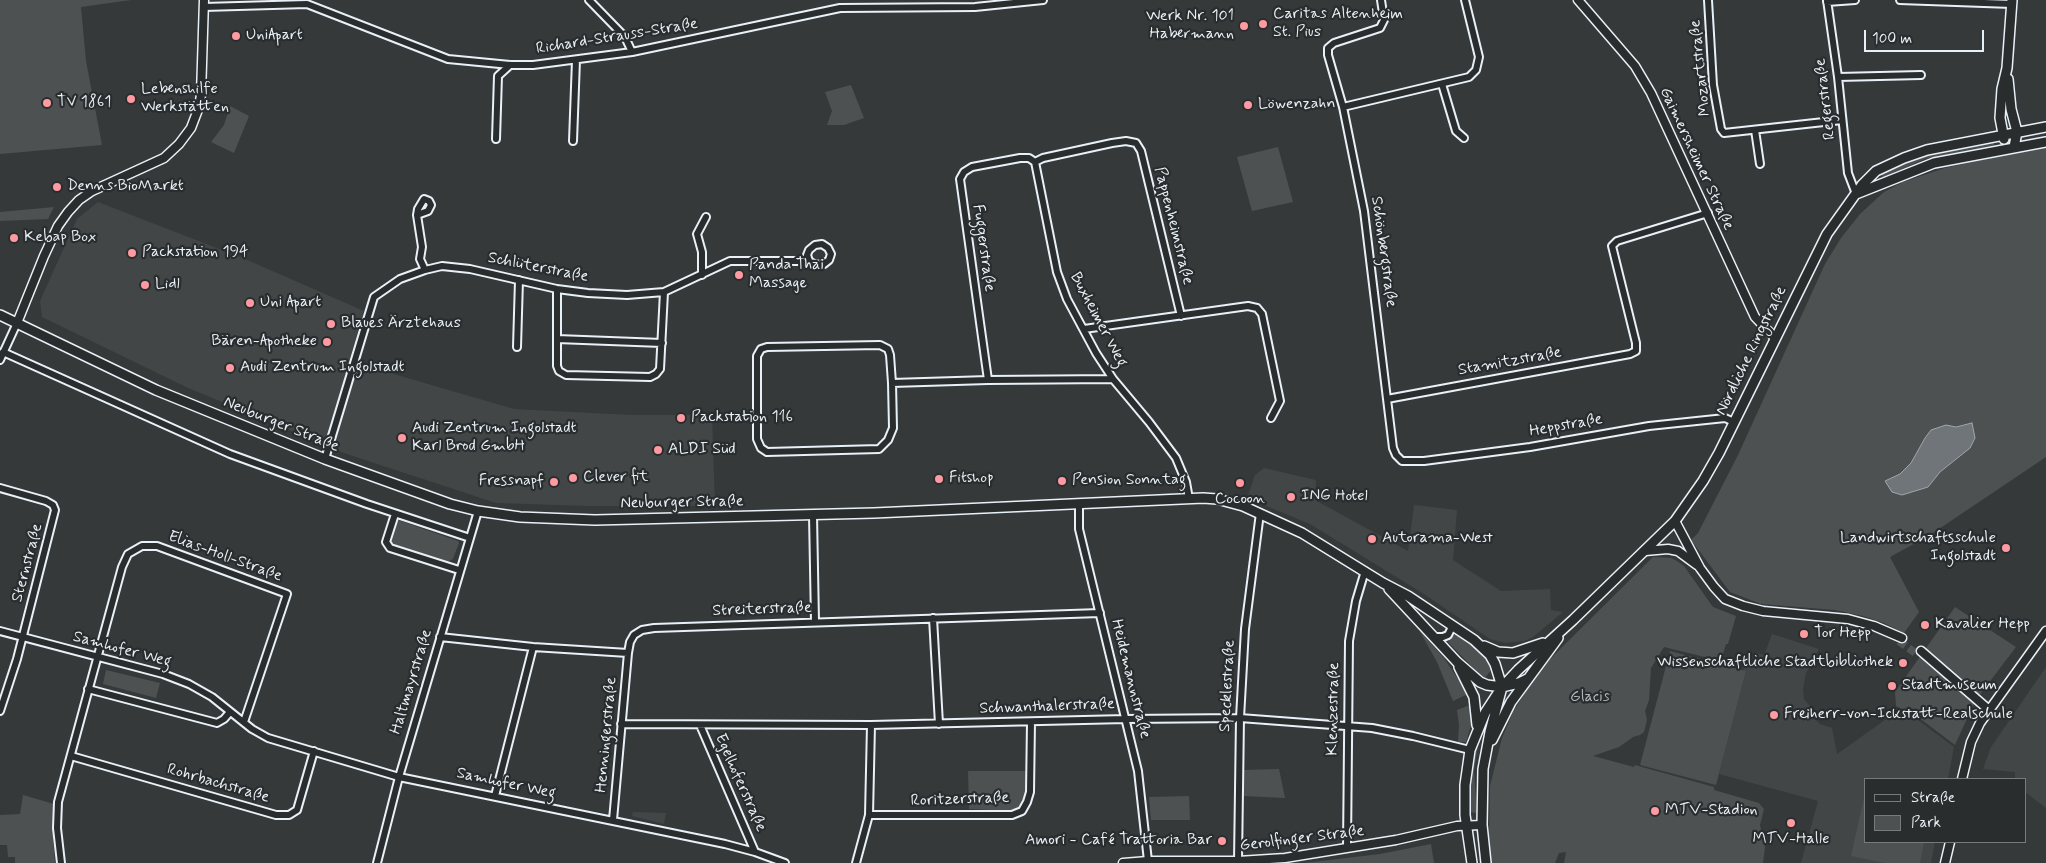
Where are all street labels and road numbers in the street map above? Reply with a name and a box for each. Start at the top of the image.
street label: Richard-Strauss-Straße [535,15,699,59]
street label: Mozartstraße [1686,19,1716,117]
street label: Regerstraße [1811,57,1841,141]
street label: Gaimersheimer Straße [1654,85,1738,233]
street label: Pappenheimstraße [1149,165,1197,287]
street label: Schönbergstraße [1366,195,1400,309]
street label: Fuggerstraße [967,203,999,293]
street label: Schlüterstraße [486,249,590,287]
street label: Buxheimer Weg [1065,269,1131,371]
street label: Nördliche Ringstraße [1712,283,1792,419]
street label: Stamitzstraße [1457,343,1563,381]
street label: Neuburger Straße [220,393,342,457]
street label: Heppstraße [1528,410,1604,442]
street label: Neuburger Straße [620,492,744,514]
street label: Sternstraße [8,522,48,604]
street label: Elias-Holl-Straße [165,527,285,587]
street label: Streiterstraße [712,599,812,621]
street label: Heidemannstraße [1106,617,1154,741]
street label: Haltmayrstraße [387,627,437,737]
street label: Samhofer Weg [71,628,173,672]
street label: Specklestraße [1216,639,1240,733]
street label: Klenzestraße [1324,662,1344,756]
street label: Henningerstraße [592,676,622,794]
street label: Schwanthalerstraße [979,695,1115,719]
street label: Egelhoferstraße [710,731,770,835]
street label: Rohrbachstraße [165,760,271,808]
street label: Samhofer Weg [455,764,557,804]
street label: Roritzerstraße [910,789,1010,811]
street label: Gerolfinger Straße [1239,822,1365,856]

